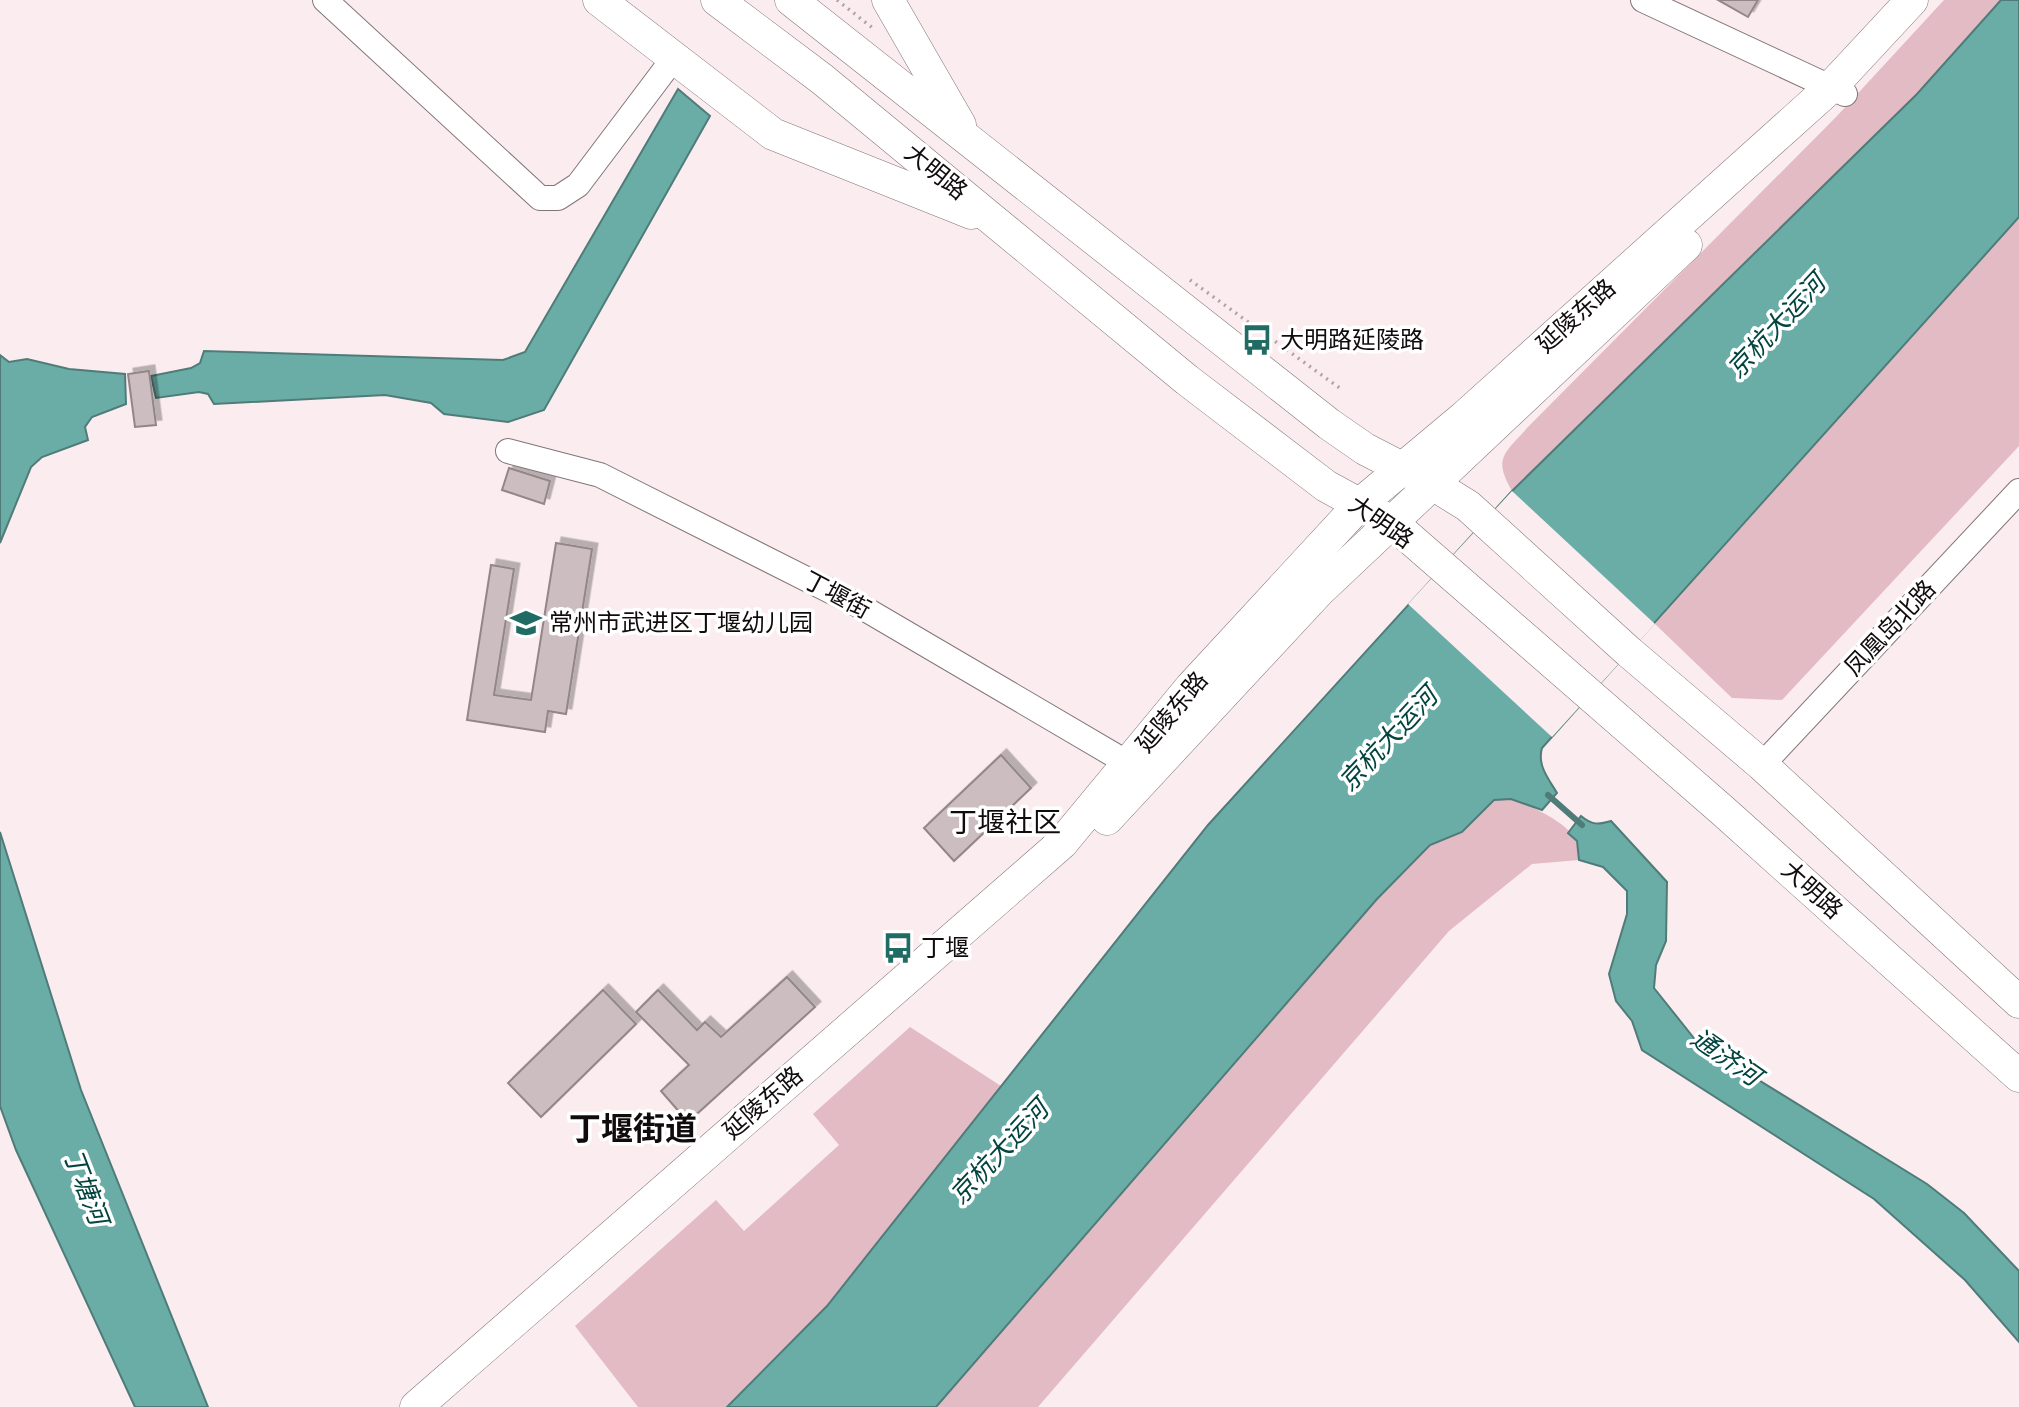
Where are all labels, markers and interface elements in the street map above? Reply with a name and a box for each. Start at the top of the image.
street label: 大明路 [898,137,974,207]
water label: 京杭大运河 [1719,263,1837,386]
street label: 延陵东路 [1530,272,1622,360]
bus stop icon: 大明路延陵路 [1240,323,1274,357]
place label: 大明路延陵路 [1280,324,1424,356]
street label: 大明路 [1342,488,1420,556]
street label: 丁堰街 [798,564,876,626]
street label: 凤凰岛北路 [1837,573,1943,683]
school or university icon: 常州市武进区丁堰幼儿园 [509,606,543,640]
place label: 常州市武进区丁堰幼儿园 [549,607,813,639]
street label: 延陵东路 [1129,665,1215,759]
water label: 京杭大运河 [1331,676,1449,799]
district label: 丁堰社区 [949,804,1061,842]
street label: 大明路 [1775,854,1849,926]
bus stop icon: 丁堰 [881,931,915,965]
place label: 丁堰 [921,932,969,964]
water label: 通济河 [1684,1021,1772,1097]
street label: 延陵东路 [716,1059,810,1147]
water label: 京杭大运河 [942,1089,1060,1212]
district label: 丁堰街道 [569,1108,697,1151]
water label: 丁塘河 [55,1144,118,1235]

